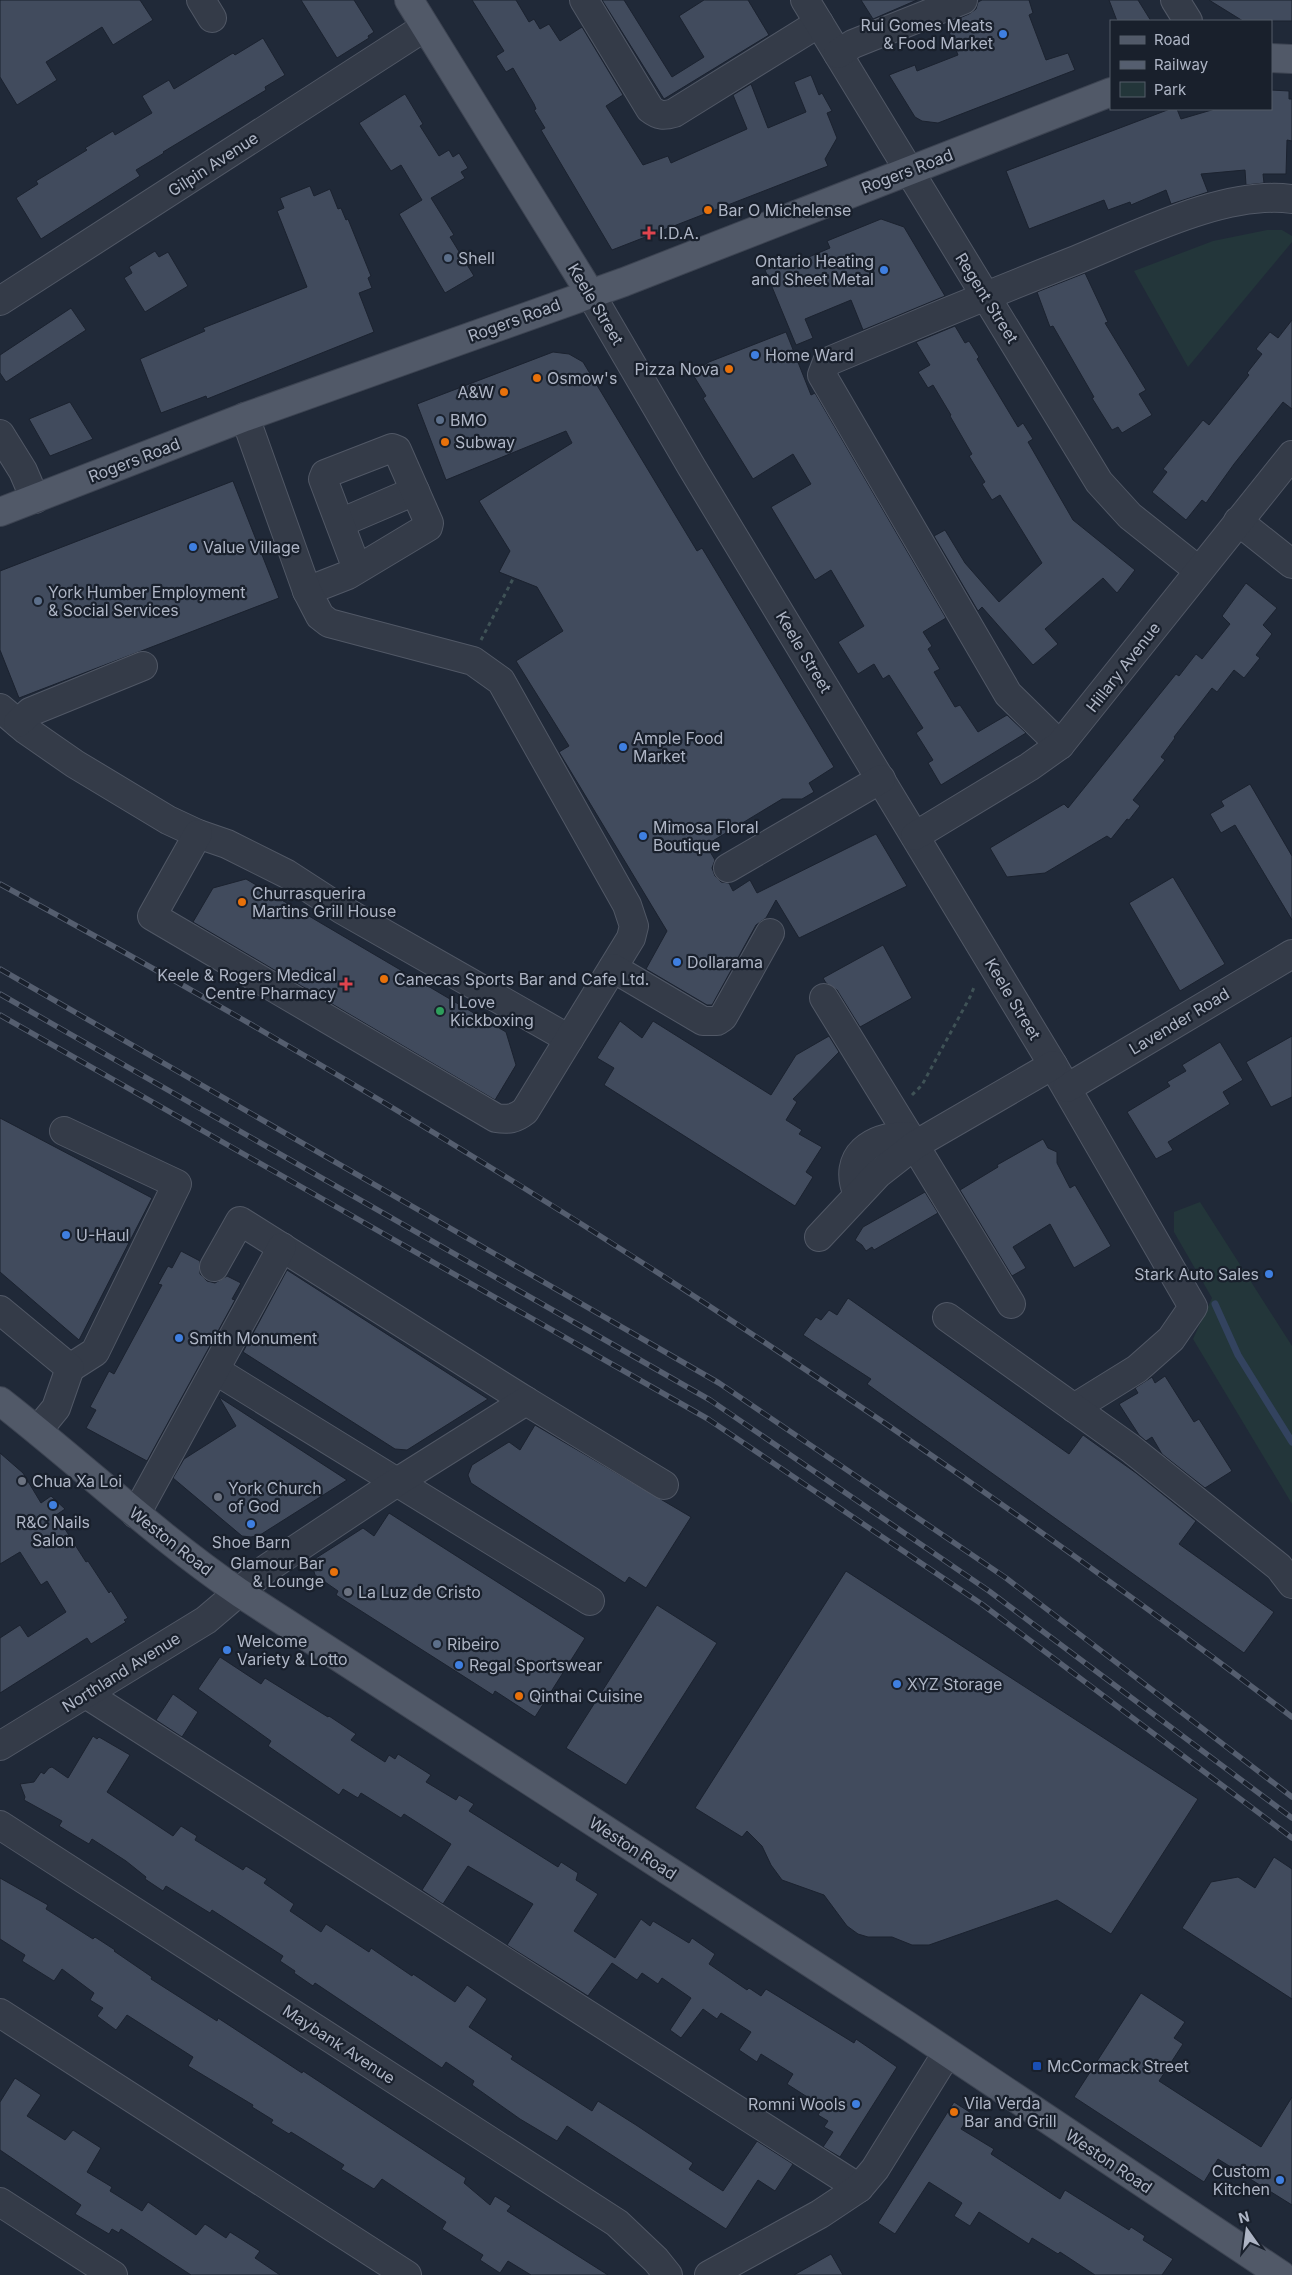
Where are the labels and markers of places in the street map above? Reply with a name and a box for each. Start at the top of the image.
place label: Rui Gomes Meats & Food Market [861,15,993,53]
marker: Rui Gomes Meats & Food Market [997,28,1009,40]
place label: Bar O Michelense [718,200,851,220]
marker: Bar O Michelense [702,204,714,216]
place label: I.D.A. [659,223,699,243]
marker: I.D.A. [643,227,655,239]
place label: Shell [458,248,495,268]
place label: Ontario Heating and Sheet Metal [751,251,874,289]
marker: Shell [442,252,454,264]
marker: Ontario Heating and Sheet Metal [878,264,890,276]
place label: Home Ward [765,345,854,365]
marker: Home Ward [749,349,761,361]
place label: Pizza Nova [635,359,719,379]
marker: Pizza Nova [723,363,735,375]
place label: Osmow's [547,368,617,388]
marker: Osmow's [531,372,543,384]
place label: A&W [458,382,494,402]
marker: A&W [498,386,510,398]
place label: BMO [450,410,487,430]
marker: BMO [434,414,446,426]
place label: Subway [455,432,515,452]
marker: Subway [439,436,451,448]
place label: Value Village [203,537,300,557]
marker: Value Village [187,541,199,553]
place label: York Humber Employment & Social Services [48,582,245,620]
marker: York Humber Employment & Social Services [32,595,44,607]
place label: Ample Food Market [633,728,723,766]
marker: Ample Food Market [617,741,629,753]
place label: Mimosa Floral Boutique [653,817,759,855]
marker: Mimosa Floral Boutique [637,830,649,842]
place label: Churrasquerira Martins Grill House [252,883,396,921]
marker: Churrasquerira Martins Grill House [236,896,248,908]
place label: Dollarama [687,952,763,972]
marker: Dollarama [671,956,683,968]
place label: Keele & Rogers Medical Centre Pharmacy [157,965,336,1003]
place label: Canecas Sports Bar and Cafe Ltd. [394,969,649,989]
marker: Canecas Sports Bar and Cafe Ltd. [378,973,390,985]
marker: Keele & Rogers Medical Centre Pharmacy [340,978,352,990]
place label: I Love Kickboxing [450,992,534,1030]
marker: I Love Kickboxing [434,1005,446,1017]
place label: U-Haul [76,1225,129,1245]
marker: U-Haul [60,1229,72,1241]
place label: Stark Auto Sales [1134,1264,1259,1284]
marker: Stark Auto Sales [1263,1268,1275,1280]
place label: Smith Monument [189,1328,317,1348]
marker: Smith Monument [173,1332,185,1344]
place label: Chua Xa Loi [32,1471,122,1491]
marker: Chua Xa Loi [16,1475,28,1487]
place label: York Church of God [228,1478,322,1516]
marker: York Church of God [212,1491,224,1503]
marker: R&C Nails Salon [47,1499,59,1511]
place label: R&C Nails Salon [16,1512,90,1550]
marker: Shoe Barn [245,1518,257,1530]
place label: Shoe Barn [212,1532,290,1552]
place label: Glamour Bar & Lounge [230,1553,324,1591]
marker: Glamour Bar & Lounge [328,1566,340,1578]
place label: La Luz de Cristo [358,1582,481,1602]
marker: La Luz de Cristo [342,1586,354,1598]
place label: Welcome Variety & Lotto [237,1631,348,1669]
place label: Ribeiro [447,1634,500,1654]
marker: Ribeiro [431,1638,443,1650]
marker: Welcome Variety & Lotto [221,1644,233,1656]
place label: Regal Sportswear [469,1655,602,1675]
marker: Regal Sportswear [453,1659,465,1671]
place label: XYZ Storage [907,1674,1002,1694]
marker: XYZ Storage [891,1678,903,1690]
place label: Qinthai Cuisine [529,1686,643,1706]
marker: Qinthai Cuisine [513,1690,525,1702]
place label: McCormack Street [1047,2056,1189,2076]
marker: McCormack Street [1031,2060,1043,2072]
place label: Vila Verda Bar and Grill [964,2093,1057,2131]
place label: Romni Wools [748,2094,846,2114]
marker: Romni Wools [850,2098,862,2110]
marker: Vila Verda Bar and Grill [948,2106,960,2118]
place label: Custom Kitchen [1212,2161,1270,2199]
marker: Custom Kitchen [1274,2174,1286,2186]

